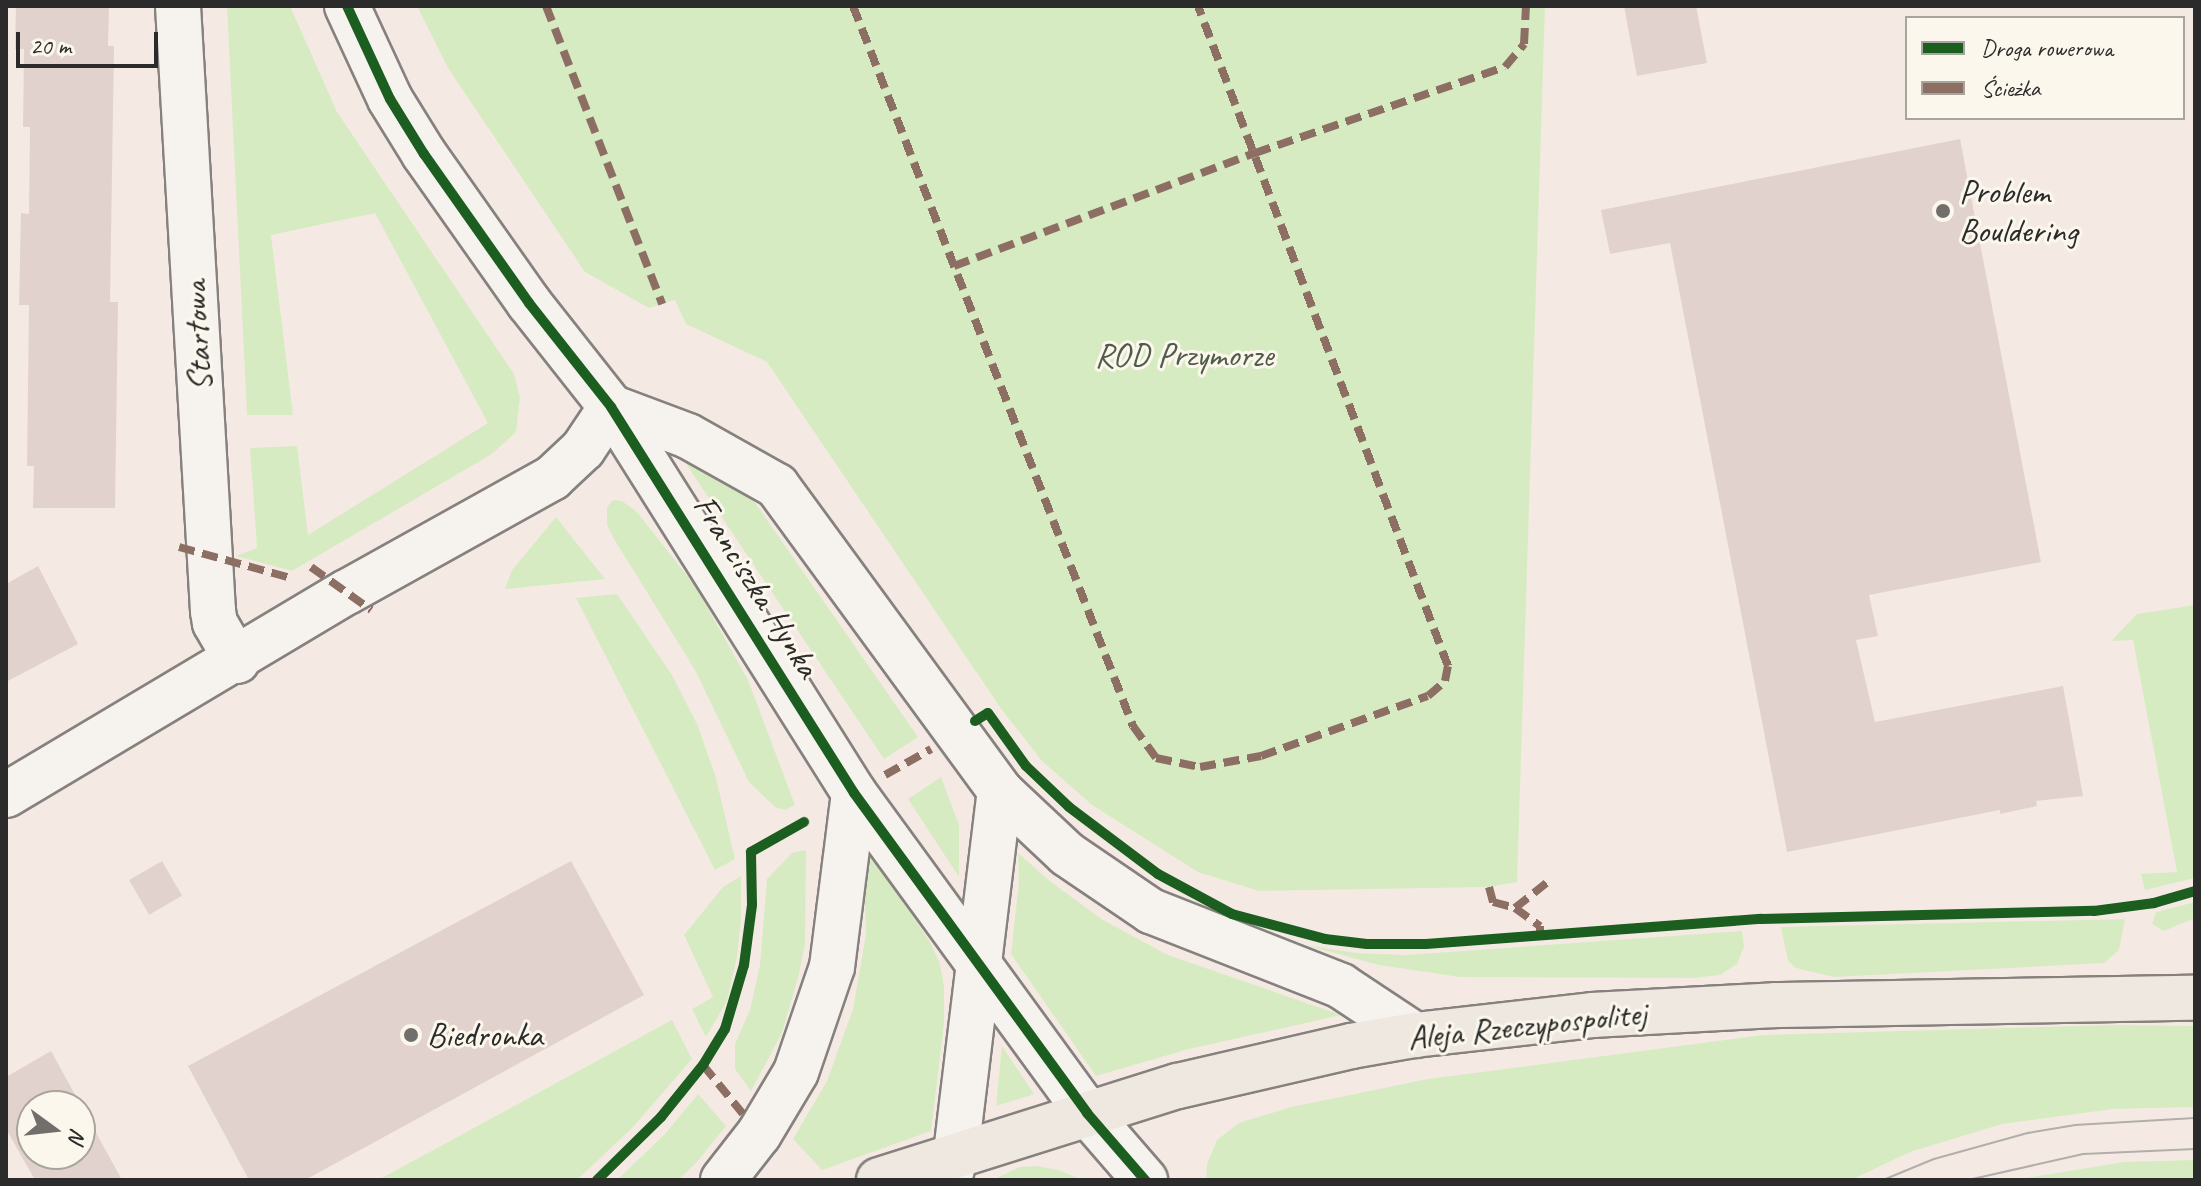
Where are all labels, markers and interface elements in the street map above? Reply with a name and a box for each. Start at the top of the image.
scale bar [20,16,162,66]
legend [1905,16,2185,120]
text: 20 m [30,31,71,61]
text: Droga rowerowa [1981,33,2113,63]
text: Ścieżka [1981,73,2040,103]
place label: Problem Bouldering [1959,171,2077,250]
marker: Problem Bouldering [1934,202,1952,220]
street label: Startowa [174,280,220,392]
park label: ROD Przymorze [1095,335,1273,375]
street label: Franciszka Hynka [685,487,829,685]
street label: Aleja Rzeczypospolitej [1405,992,1649,1058]
place label: Biedronka [427,1015,543,1055]
marker: Biedronka [402,1026,420,1044]
north arrow [16,1090,96,1170]
text: N [62,1125,93,1146]

